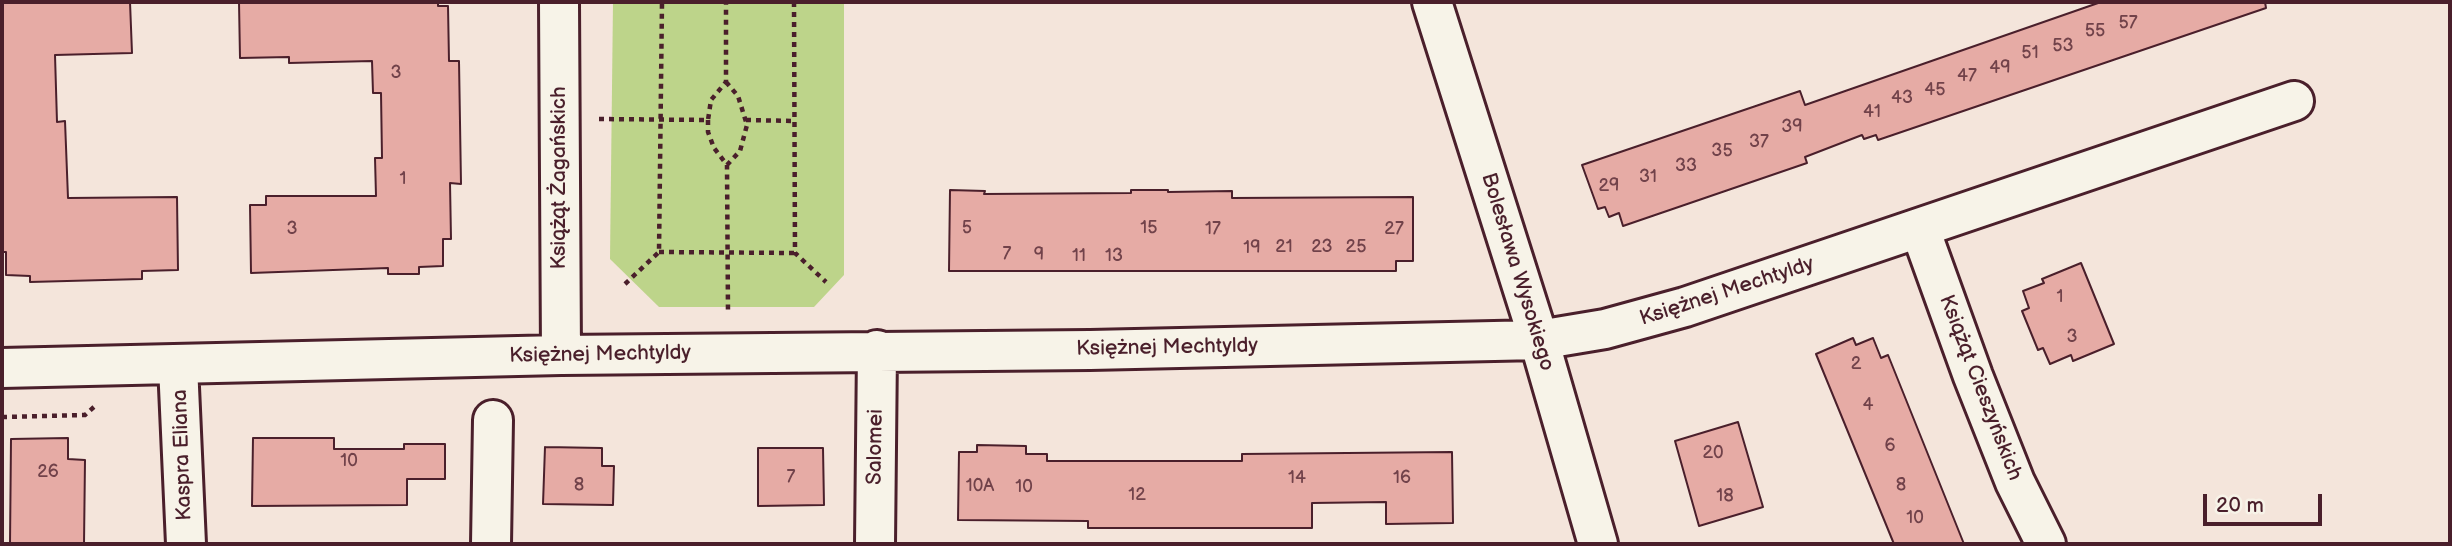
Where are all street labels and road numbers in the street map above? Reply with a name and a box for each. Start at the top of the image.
street label: Książąt Żagańskich [547,86,573,270]
street label: Bolesława Wysokiego [1475,170,1559,374]
street label: Księżnej Mechtyldy [1637,252,1817,332]
street label: Książąt Cieszyńskich [1933,292,2027,484]
street label: Księżnej Mechtyldy [1076,334,1258,362]
street label: Księżnej Mechtyldy [509,341,691,369]
street label: Kaspra Eliana [168,389,198,521]
street label: Salomei [863,409,889,485]

